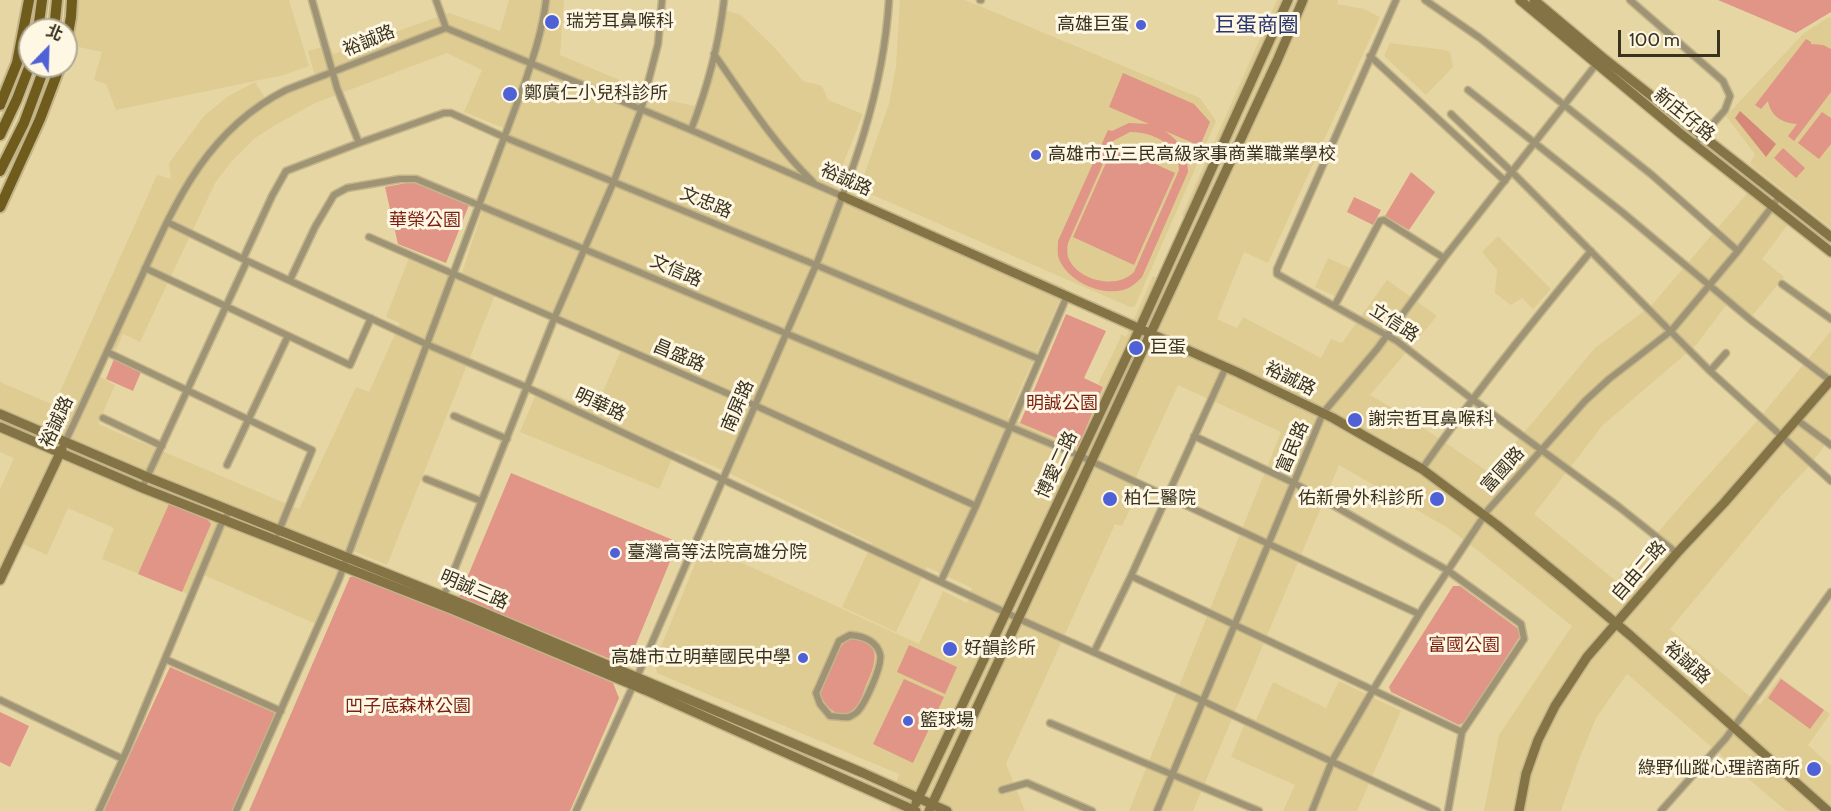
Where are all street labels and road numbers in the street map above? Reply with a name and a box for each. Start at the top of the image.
street label: 裕誠路 [340,21,398,61]
street label: 新庄仔路 [1649,84,1719,146]
street label: 裕誠路 [817,159,875,201]
street label: 文忠路 [677,183,735,223]
street label: 文信路 [647,251,705,291]
street label: 立信路 [1365,299,1423,347]
street label: 昌盛路 [650,336,708,376]
street label: 裕誠路 [1261,357,1319,401]
street label: 南屏路 [718,377,758,435]
street label: 明華路 [571,384,629,426]
street label: 裕誠路 [36,393,78,451]
street label: 富民路 [1273,418,1313,476]
street label: 博愛二路 [1032,428,1082,502]
street label: 富國路 [1477,443,1529,497]
street label: 自由二路 [1607,537,1671,605]
street label: 明誠三路 [437,566,511,614]
street label: 裕誠路 [1660,637,1714,689]

